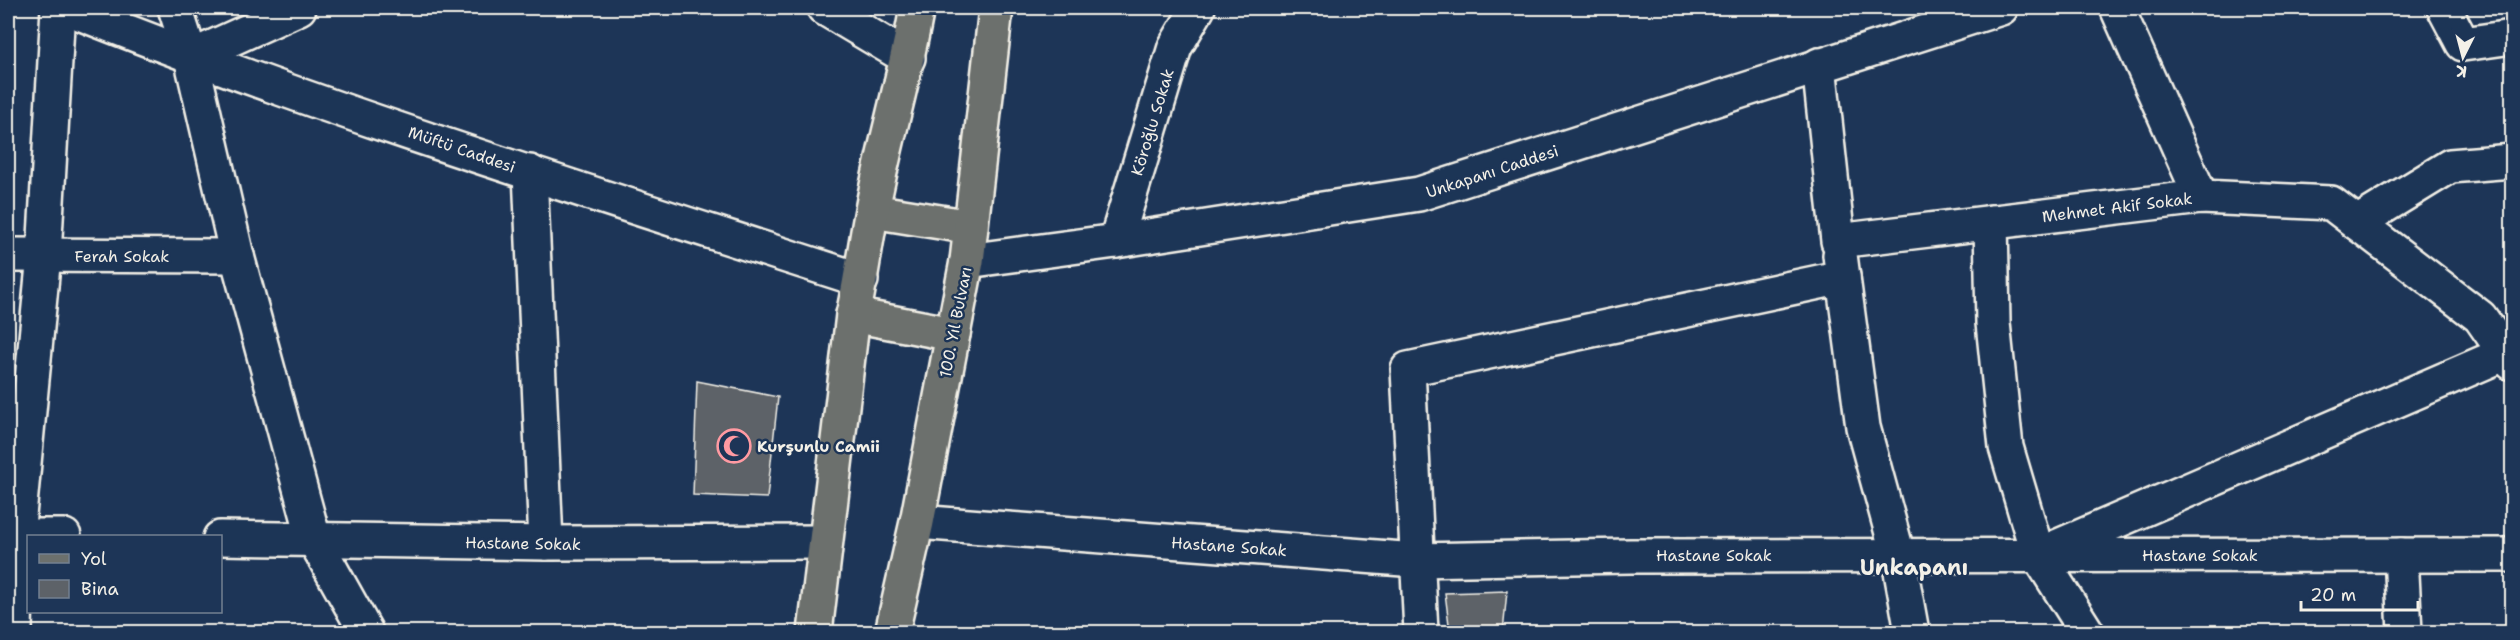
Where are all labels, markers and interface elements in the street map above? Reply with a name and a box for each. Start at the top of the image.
north arrow [2433,27,2493,87]
text: K [2455,60,2468,82]
street label: Köroğlu Sokak [1126,66,1179,178]
street label: Müftü Caddesi [405,121,518,178]
street label: Unkapanı Caddesi [1423,140,1561,203]
street label: Mehmet Akif Sokak [2041,188,2193,227]
street label: Ferah Sokak [75,246,169,267]
street label: 100. Yıl Bulvarı [934,265,977,379]
mosque icon: Kurşunlu Camii [716,428,752,464]
place label: Kurşunlu Camii [757,436,880,457]
street label: Hastane Sokak [465,532,581,555]
street label: Hastane Sokak [1170,532,1288,561]
legend [27,535,222,613]
street label: Hastane Sokak [1656,545,1772,566]
street label: Hastane Sokak [2142,545,2258,566]
text: Yol [81,547,107,571]
district label: Unkapanı [1860,553,1968,582]
scale bar [2301,574,2418,612]
text: Bina [81,577,119,601]
text: 20 m [2310,583,2356,607]

